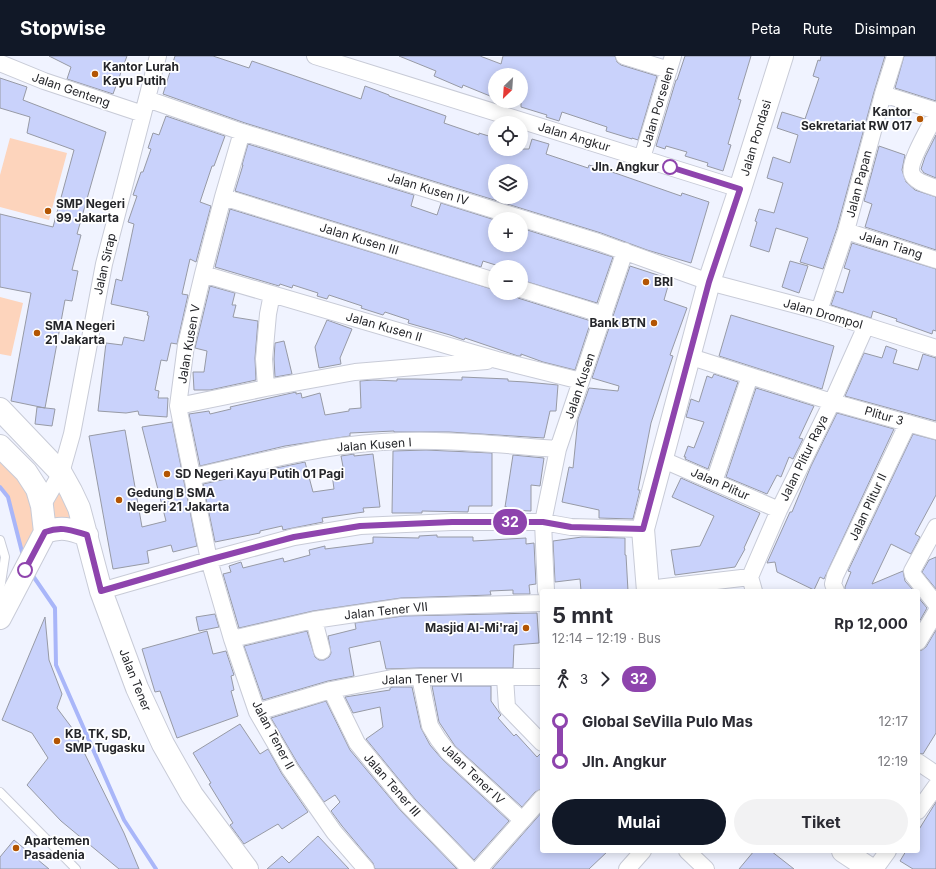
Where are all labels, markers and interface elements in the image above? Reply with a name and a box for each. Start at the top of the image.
text: Stopwise [20,17,106,40]
text: Peta [751,20,781,37]
text: Rute [803,20,833,37]
text: Disimpan [855,20,916,37]
place label: Kantor Lurah Kayu Putih [103,59,179,88]
street label: Jalan Porselen [638,65,677,149]
north arrow [488,68,528,108]
map controls [488,68,528,300]
street label: Jalan Genteng [30,69,112,110]
marker: Kantor Lurah Kayu Putih [90,69,100,79]
street label: Jalan Pondasi [737,98,774,178]
place label: Kantor Sekretariat RW 017 [801,104,912,133]
marker: Kantor Sekretariat RW 017 [915,114,925,124]
button: locate [488,116,528,156]
street label: Jalan Angkur [536,118,612,155]
street label: Jalan Papan [842,148,875,219]
place label: Jln. Angkur [591,159,659,174]
marker: Jln. Angkur [662,159,678,175]
button: layers [488,164,528,204]
street label: Jalan Kusen IV [386,169,470,208]
place label: SMP Negeri 99 Jakarta [56,196,125,225]
marker: SMP Negeri 99 Jakarta [43,206,53,216]
button: + [488,212,528,252]
street label: Jalan Kusen III [318,219,401,258]
street label: Jalan Tiang [858,227,925,262]
street label: Jalan Sirap [90,232,119,296]
button: − [488,260,528,300]
place label: BRI [654,274,673,289]
marker: BRI [641,277,651,287]
street label: Jalan Drompol [782,295,865,332]
street label: Jalan Kusen V [174,303,203,385]
street label: Jalan Kusen II [344,308,424,345]
place label: Bank BTN [589,315,646,330]
place label: SMA Negeri 21 Jakarta [45,318,115,347]
marker: Bank BTN [649,318,659,328]
marker: SMA Negeri 21 Jakarta [32,328,42,338]
street label: Jalan Kusen [561,351,598,421]
street label: Plitur 3 [863,403,905,428]
street label: Jalan Plitur Raya [776,412,831,503]
street label: Jalan Kusen I [336,434,412,455]
street label: Jalan Plitur [689,464,752,503]
place label: SD Negeri Kayu Putih 01 Pagi [175,466,344,481]
marker: SD Negeri Kayu Putih 01 Pagi [162,469,172,479]
street label: Jalan Plitur II [845,471,890,543]
place label: Gedung B SMA Negeri 21 Jakarta [127,485,229,514]
marker: Gedung B SMA Negeri 21 Jakarta [114,495,124,505]
line badge: 32 [492,509,528,535]
text: 32 [501,513,519,530]
unlabelled marker [17,562,33,578]
street label: Jalan Tener VII [343,599,429,622]
text: 5 mnt [552,602,613,628]
text: Rp 12,000 [834,614,908,633]
place label: Masjid Al-Mi'raj [425,620,518,635]
marker: Masjid Al-Mi'raj [521,623,531,633]
text: 12:14 – 12:19 · Bus [552,630,661,646]
street label: Jalan Tener [116,646,155,714]
icon: walk [552,668,574,690]
icon: forward [594,668,616,690]
street label: Jalan Tener VI [381,670,463,687]
text: 32 [630,670,648,687]
text: 3 [580,671,588,687]
street label: Jalan Tener II [249,698,298,772]
text: Global SeVilla Pulo Mas [582,712,753,731]
text: 12:17 [878,713,908,729]
place label: KB, TK, SD, SMP Tugasku [65,726,145,755]
marker: KB, TK, SD, SMP Tugasku [52,736,62,746]
street label: Jalan Tener IV [439,740,508,807]
street label: Jalan Tener III [361,750,424,819]
text: Jln. Angkur [582,752,666,771]
text: 12:19 [878,753,908,769]
button: Mulai [552,799,726,845]
button: Tiket [734,799,908,845]
place label: Apartemen Pasadenia [24,833,90,862]
marker: Apartemen Pasadenia [11,843,21,853]

